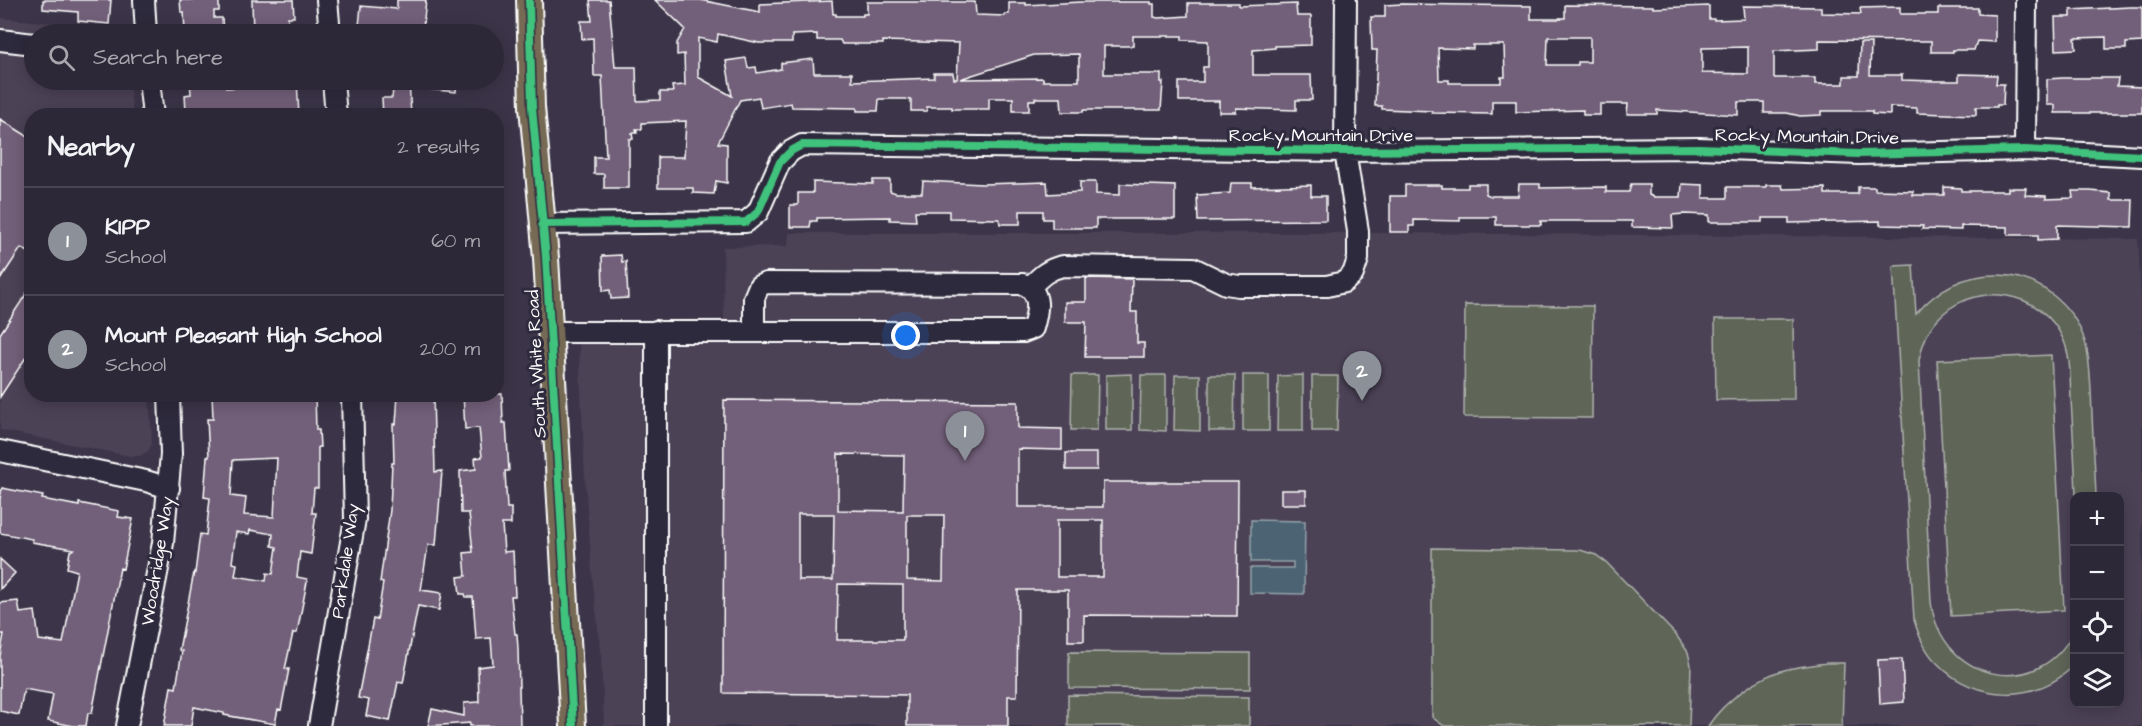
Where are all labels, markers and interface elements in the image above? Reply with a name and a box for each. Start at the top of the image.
search box [24,24,504,90]
icon: search [45,41,78,74]
text: Search here [93,42,223,73]
street label: Rocky Mountain Drive [1715,122,1900,152]
street label: Rocky Mountain Drive [1229,123,1413,149]
text: Nearby [48,129,135,165]
text: 2 results [397,133,480,161]
text: KIPP [105,212,150,243]
text: 1 [66,227,69,255]
text: 60 m [431,227,480,255]
text: School [105,243,166,271]
street label: South White Road [520,289,553,439]
text: Mount Pleasant High School [105,320,382,351]
your location [891,321,920,350]
text: 2 [62,335,73,363]
text: 200 m [420,335,480,363]
text: School [105,351,166,379]
pin: 2 [1342,352,1382,401]
pin: 1 [946,412,984,461]
map controls [2070,492,2124,708]
button: + [2070,492,2124,546]
street label: Woodridge Way [135,495,181,628]
street label: Parkdale Way [325,502,367,620]
button: − [2070,546,2124,600]
button: locate [2070,600,2124,654]
button: layers [2070,654,2124,708]

